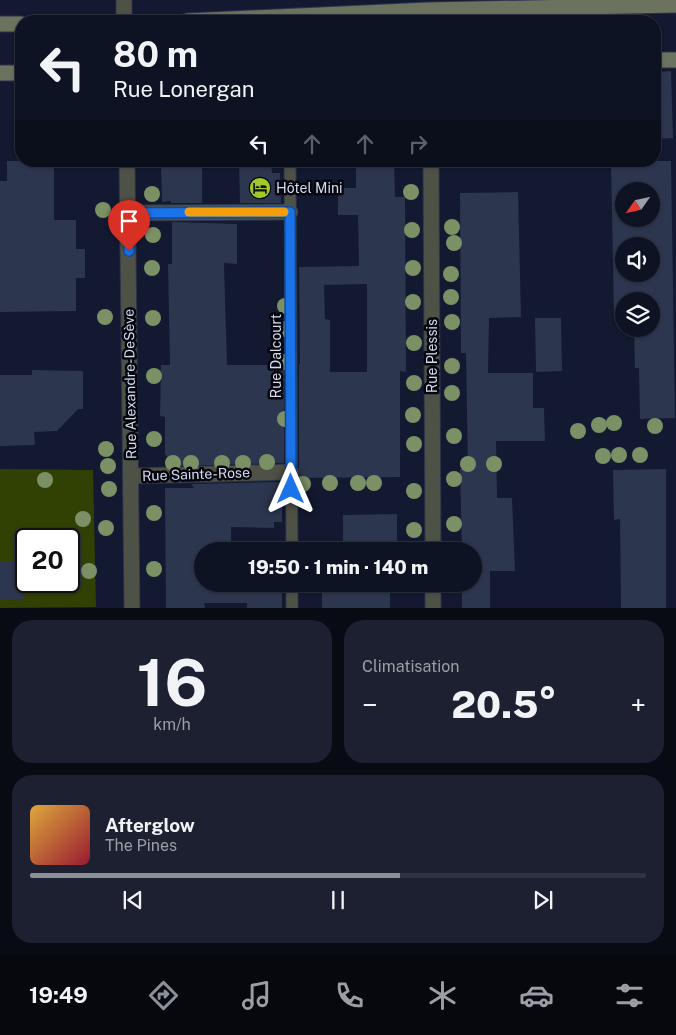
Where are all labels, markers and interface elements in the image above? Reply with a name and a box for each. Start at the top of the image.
text: 80 m [113,34,198,75]
icon: left [30,35,95,100]
text: Rue Lonergan [113,76,254,102]
icon: left [245,130,273,158]
icon: ahead [298,130,326,158]
icon: ahead [351,130,379,158]
icon: right [404,130,432,158]
hotel icon: Hôtel Mini [248,176,272,200]
place label: Hôtel Mini [276,180,343,196]
north arrow [615,182,660,228]
map controls [615,182,660,337]
pin [108,200,150,251]
icon: arrive [115,207,143,235]
button: sound [615,237,660,282]
button: layers [615,292,660,337]
street label: Rue Alexandre-DeSève [121,309,139,459]
street label: Rue Dalcourt [268,314,284,398]
street label: Rue Plessis [424,319,440,393]
position arrow [264,462,316,514]
street label: Rue Sainte-Rose [142,464,250,484]
speed limit sign: 20 [15,528,80,593]
text: 19:50 · 1 min · 140 m [248,556,428,578]
text: 16 [137,644,207,721]
text: Climatisation [362,657,459,676]
text: 20.5° [451,682,557,727]
text: − [362,688,378,721]
text: + [630,688,646,721]
text: km/h [153,715,191,734]
text: Afterglow [105,814,195,836]
text: The Pines [105,836,177,855]
icon: previous [119,886,147,914]
icon: pause [324,886,352,914]
icon: next [529,886,557,914]
icon: directions [146,978,181,1013]
icon: music [239,978,274,1013]
icon: phone [332,978,367,1013]
icon: climate [425,978,460,1013]
icon: car [519,978,554,1013]
icon: filters [612,978,647,1013]
text: 19:49 [29,982,88,1008]

